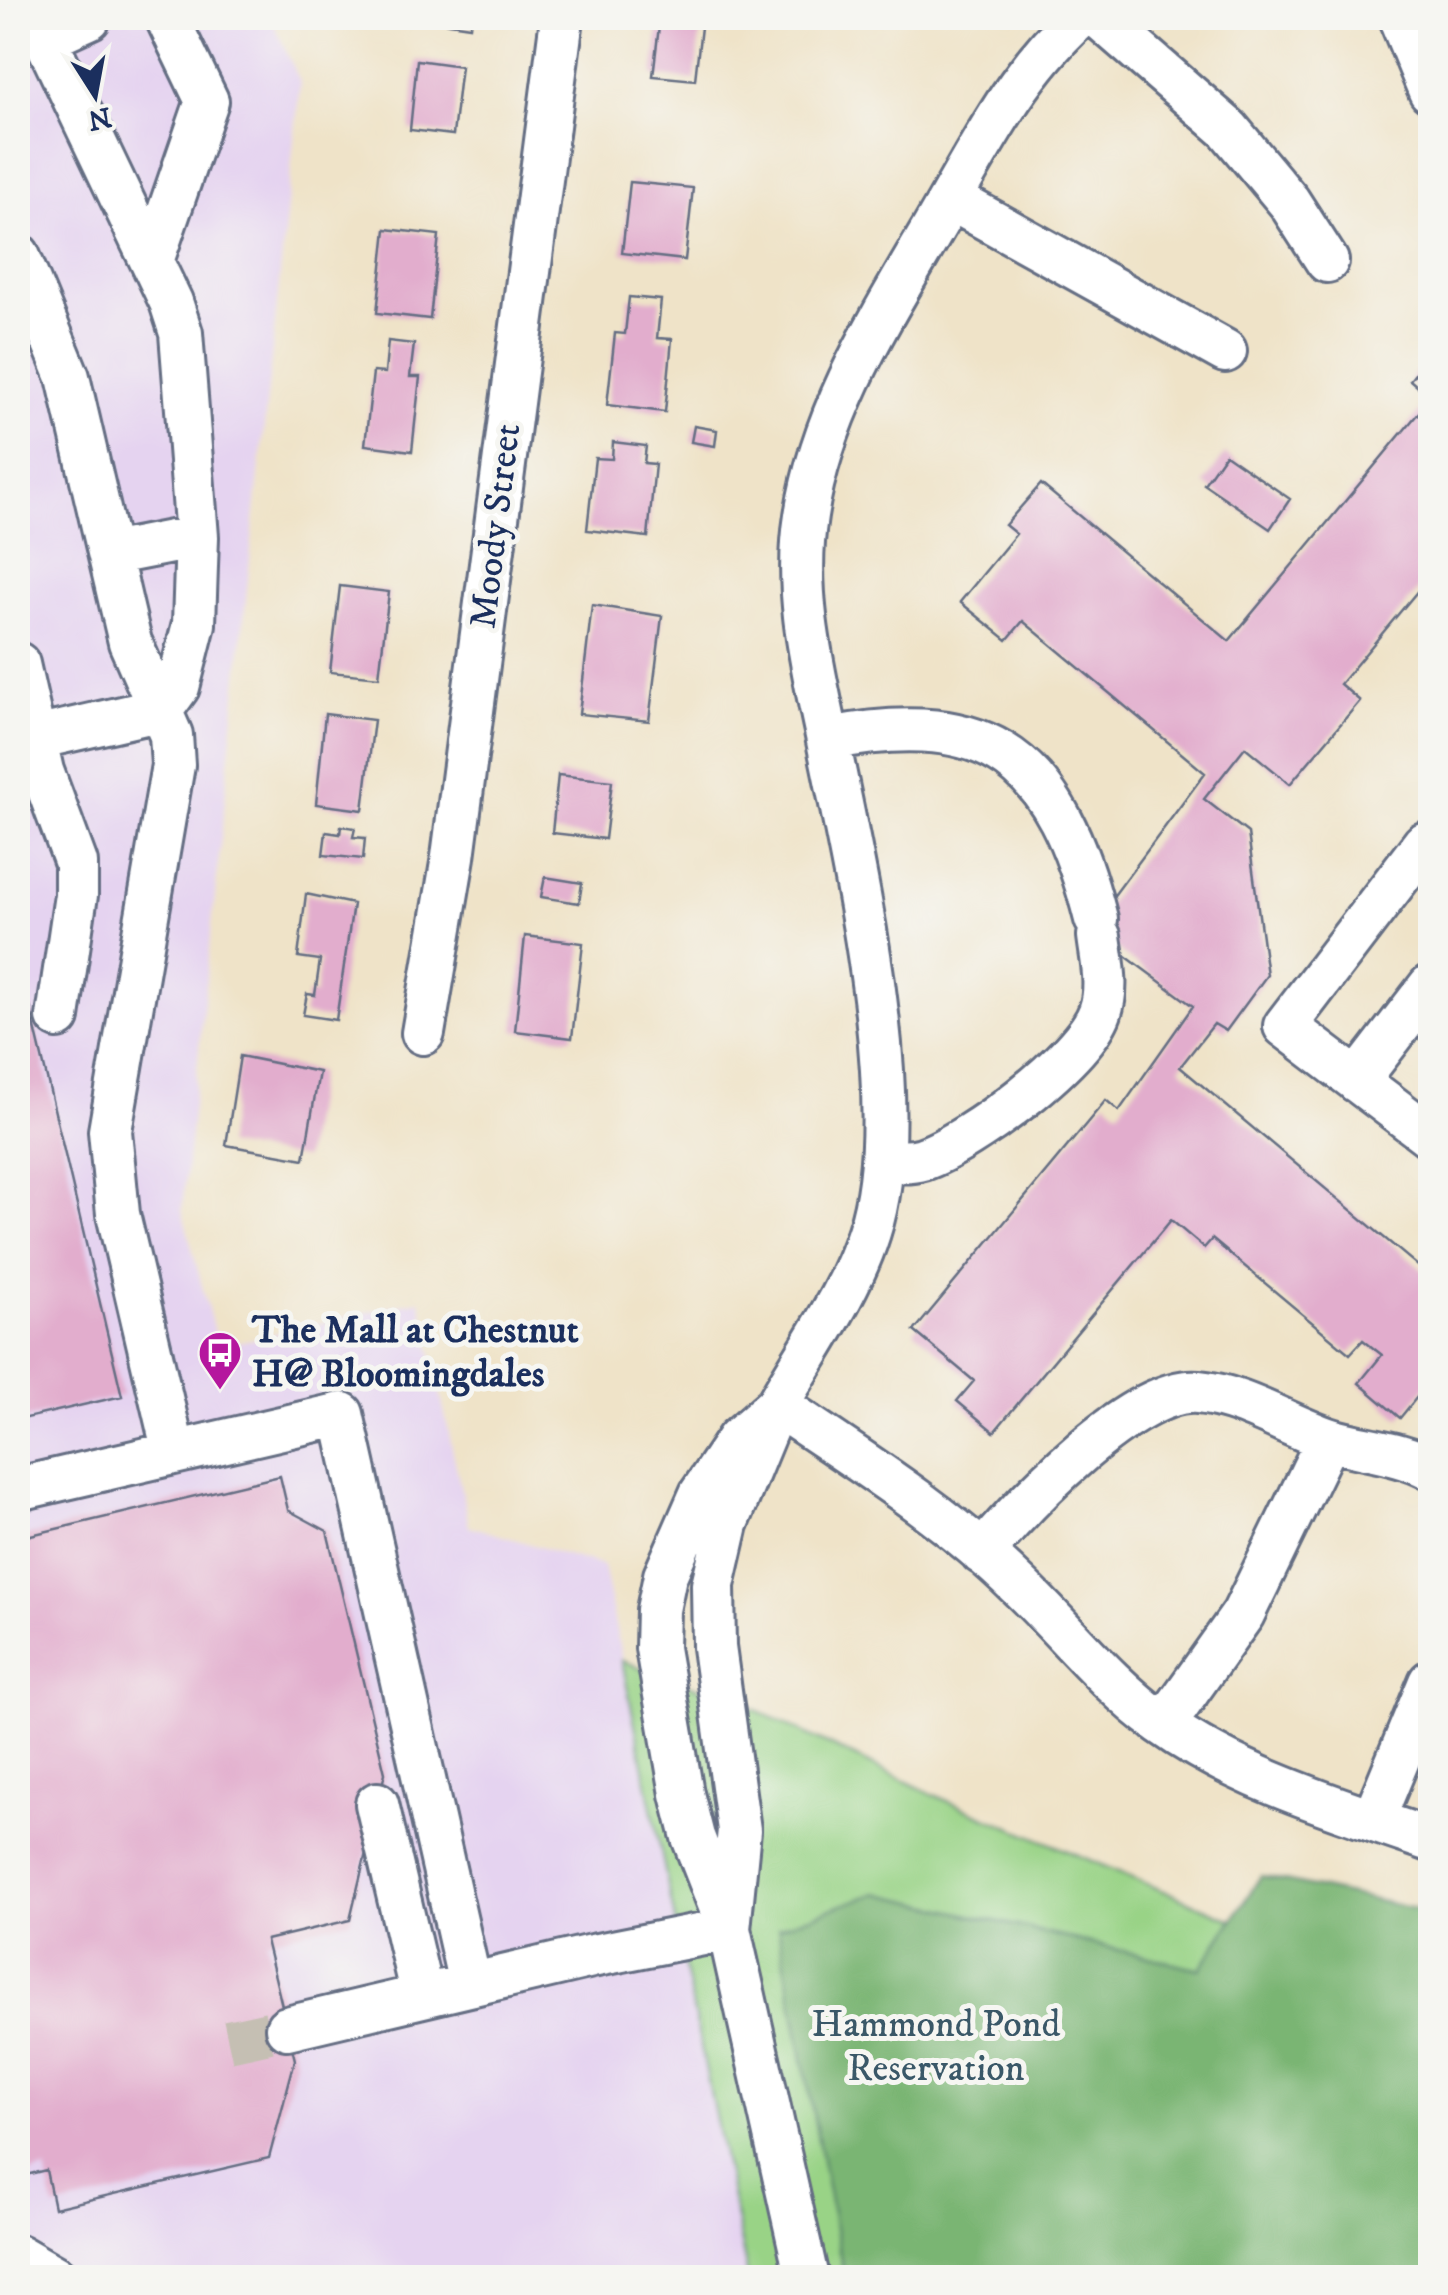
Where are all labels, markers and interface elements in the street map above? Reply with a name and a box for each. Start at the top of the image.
north arrow [45,45,145,145]
text: N [85,99,114,137]
street label: Moody Street [460,421,532,631]
place label: The Mall at Chestnut H@ Bloomingdales [251,1307,579,1399]
bus stop icon: The Mall at Chestnut H@ Bloomingdales [197,1330,243,1391]
park label: Hammond Pond Reservation [812,2001,1060,2093]

